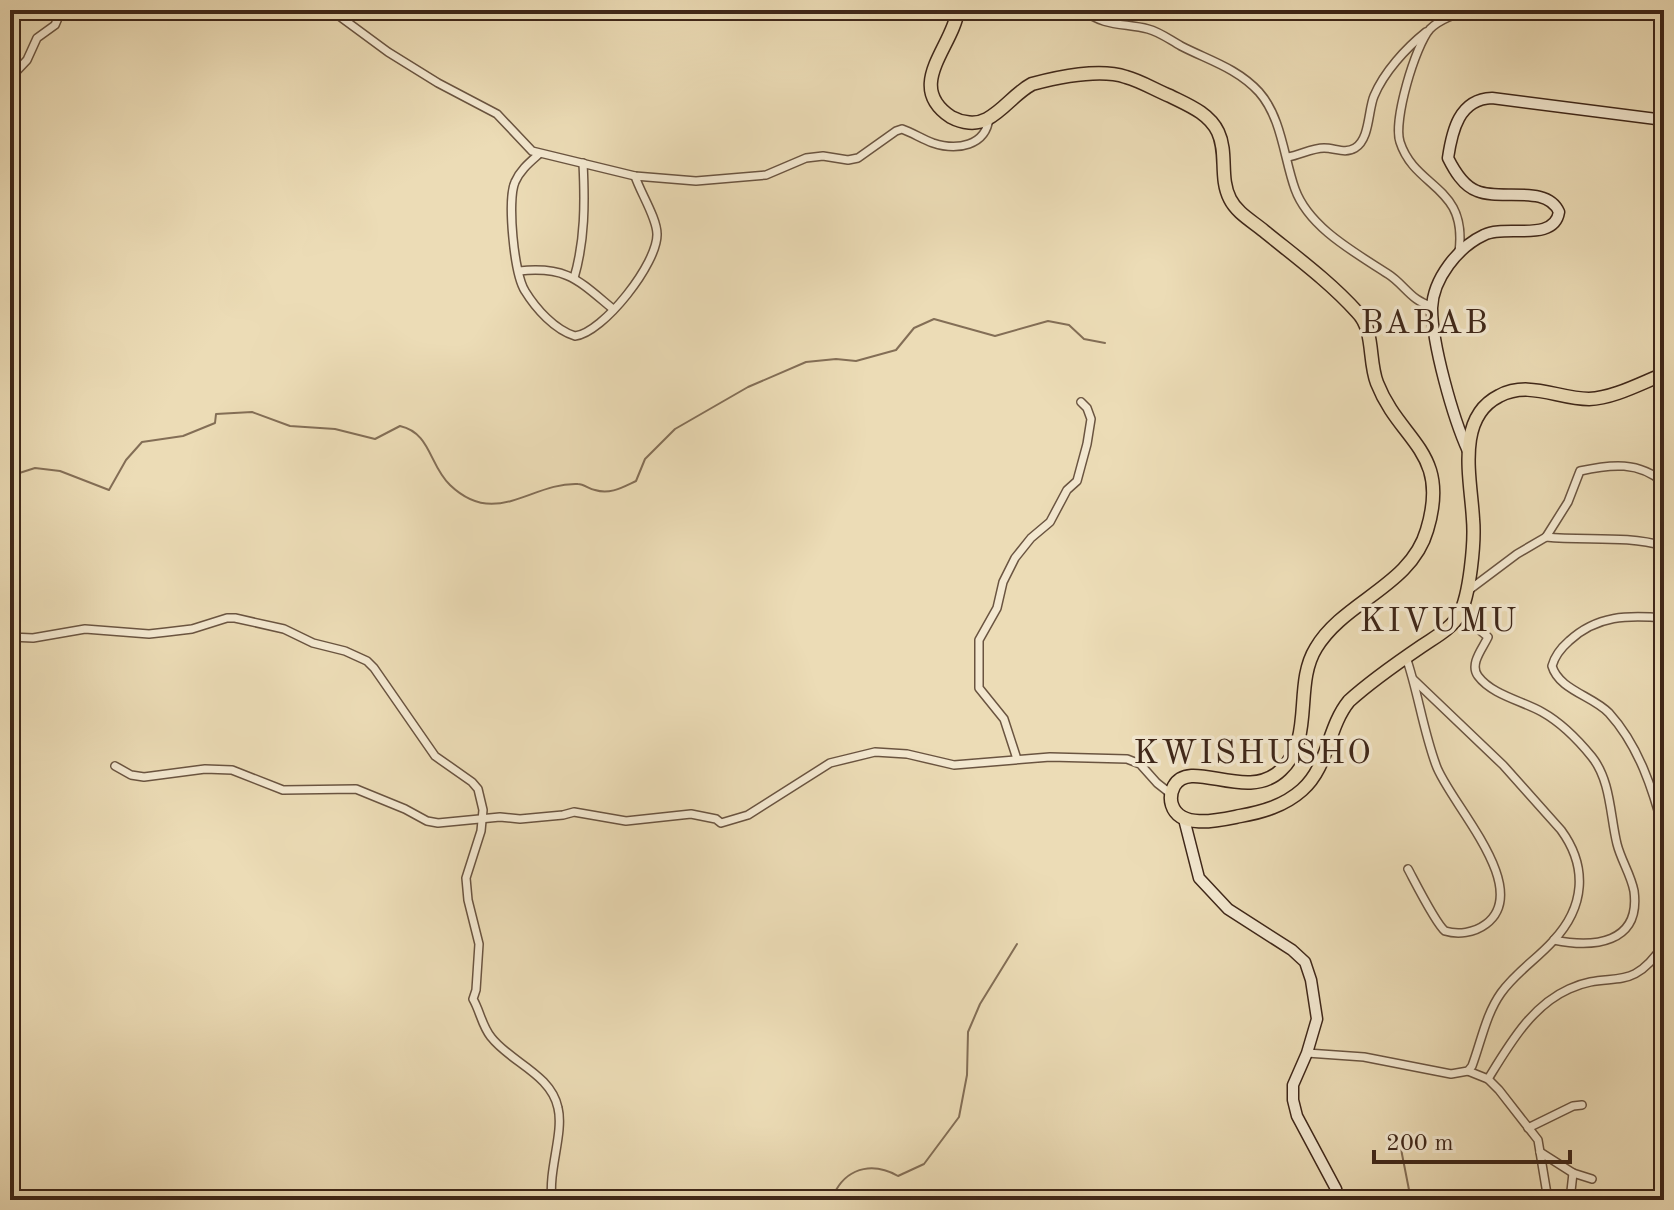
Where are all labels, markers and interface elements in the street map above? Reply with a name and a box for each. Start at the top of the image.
district label: BABAB [1360,307,1490,341]
district label: KIVUMU [1360,605,1518,639]
district label: KWISHUSHO [1133,737,1373,771]
scale bar [1374,1114,1570,1164]
text: 200 m [1386,1132,1454,1156]

